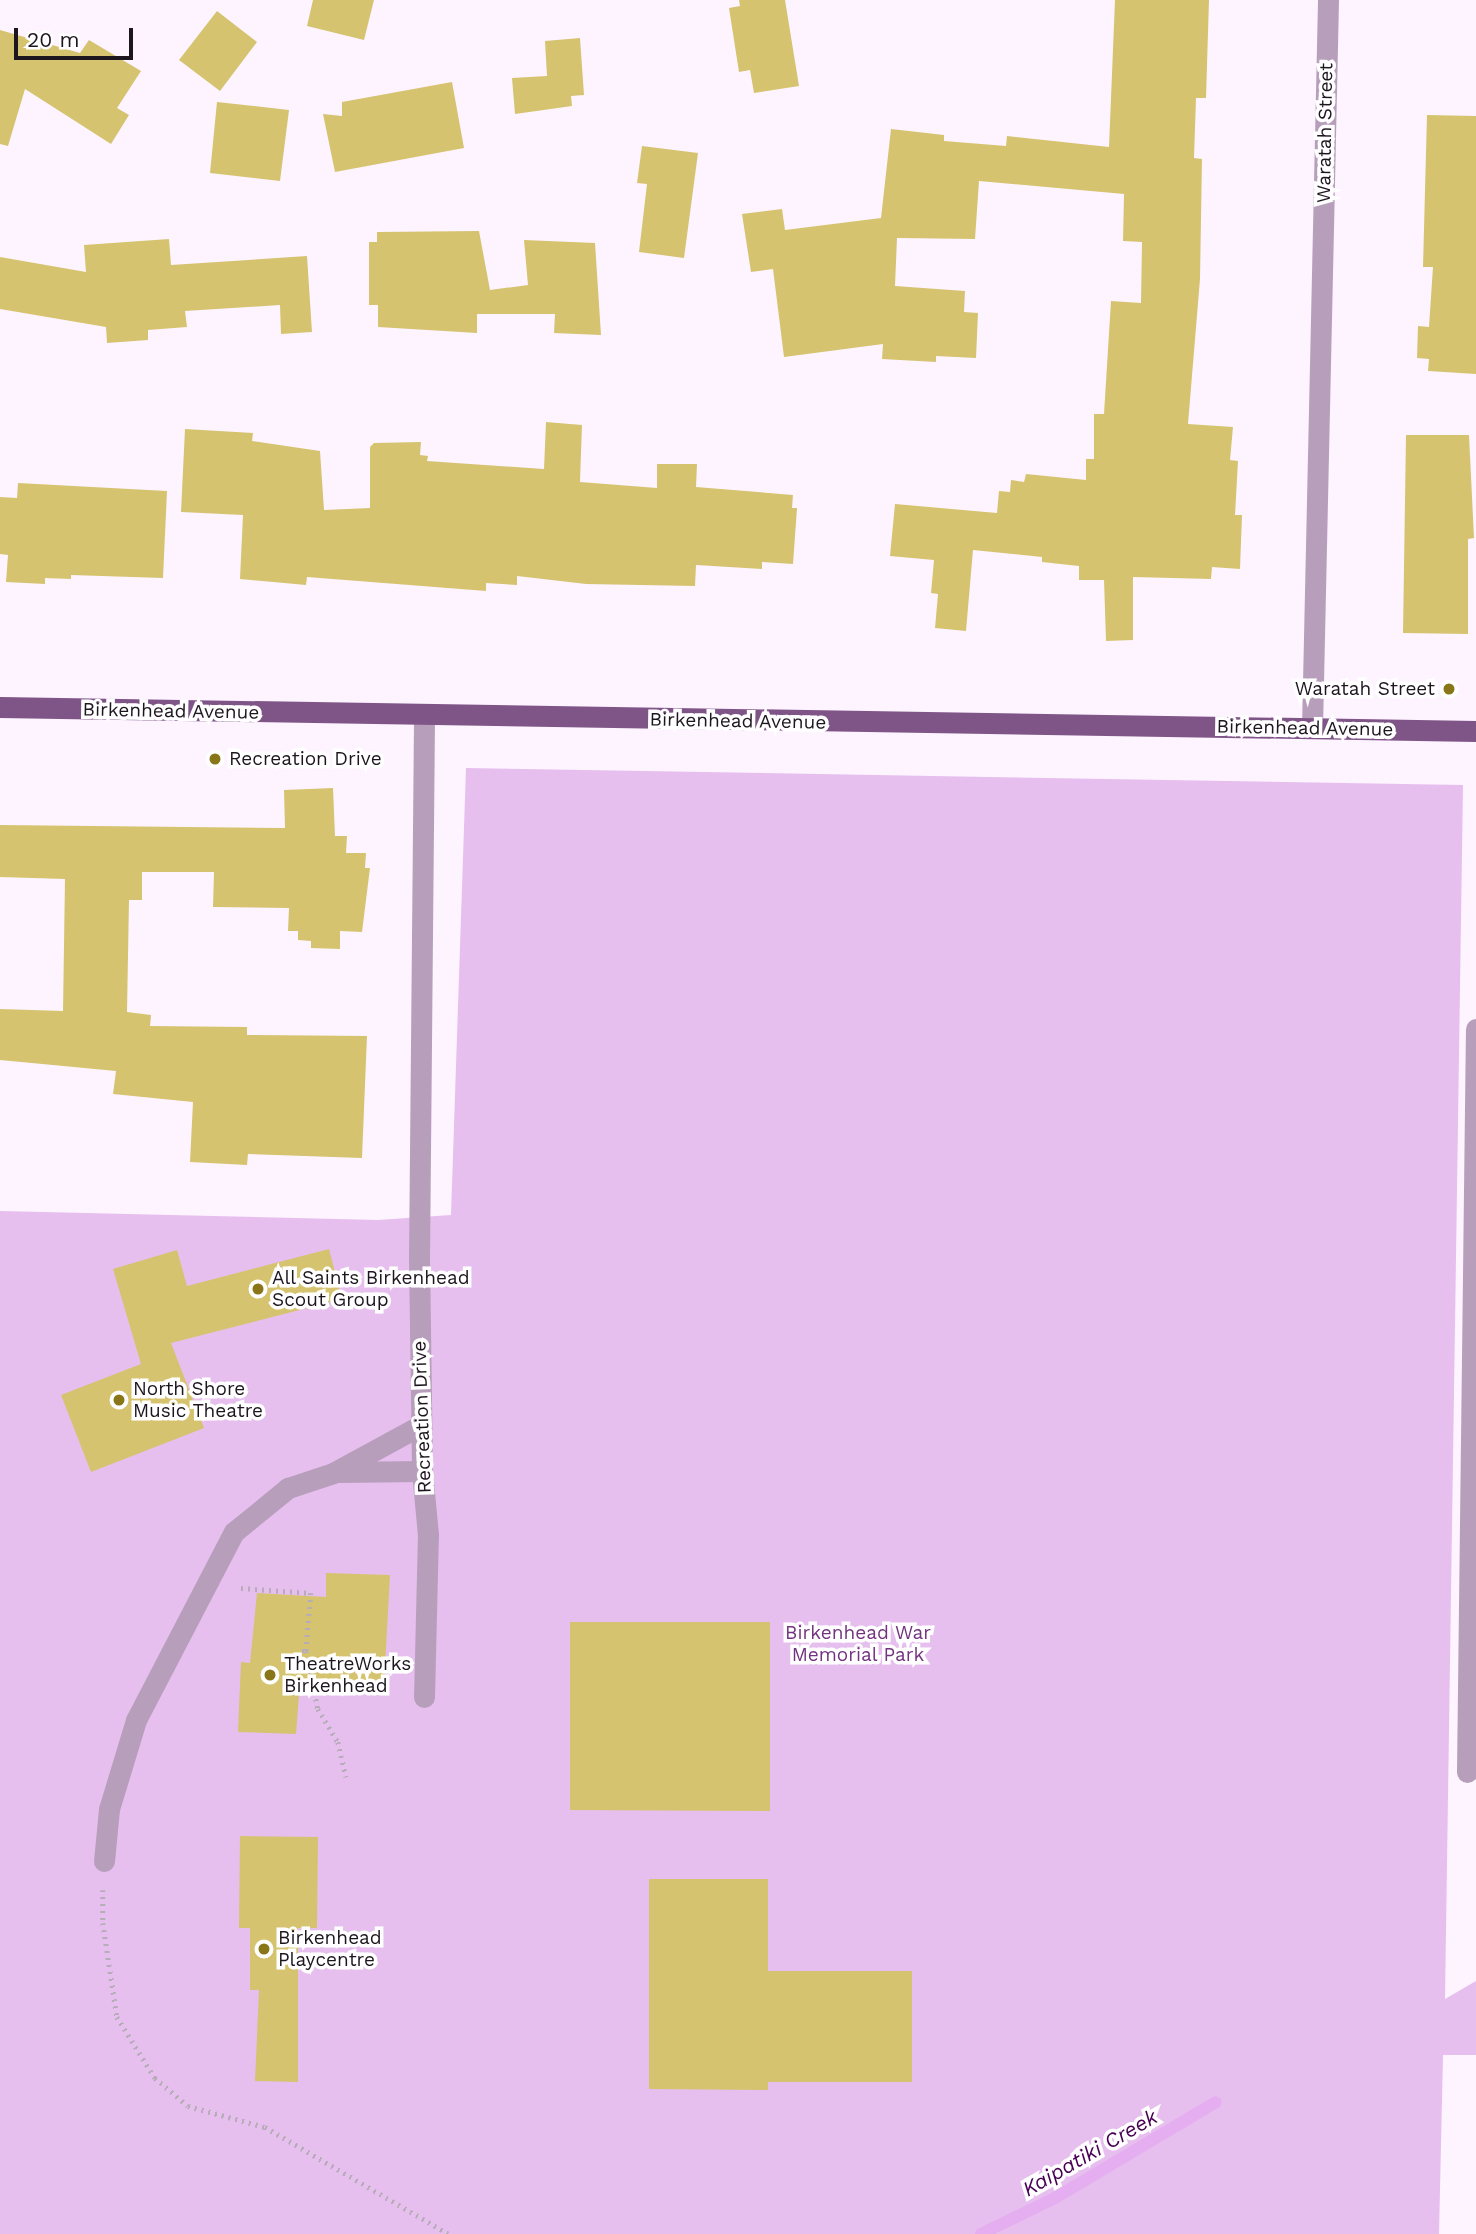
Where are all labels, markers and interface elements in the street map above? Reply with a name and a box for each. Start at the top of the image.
scale bar [18,14,136,58]
text: 20 m [27,27,79,52]
street label: Waratah Street [1312,63,1338,203]
place label: Waratah Street [1295,678,1435,700]
marker: Waratah Street [1441,681,1457,697]
street label: Birkenhead Avenue [82,698,260,724]
street label: Birkenhead Avenue [649,708,827,734]
street label: Birkenhead Avenue [1216,715,1394,741]
place label: Recreation Drive [229,748,382,770]
marker: Recreation Drive [207,751,223,767]
place label: All Saints Birkenhead Scout Group [272,1267,470,1311]
marker: All Saints Birkenhead Scout Group [250,1281,266,1297]
street label: Recreation Drive [408,1340,436,1494]
place label: North Shore Music Theatre [133,1378,264,1422]
marker: North Shore Music Theatre [111,1392,127,1408]
park label: Birkenhead War Memorial Park [785,1622,931,1666]
place label: TheatreWorks Birkenhead [284,1653,411,1697]
marker: TheatreWorks Birkenhead [262,1667,278,1683]
place label: Birkenhead Playcentre [278,1927,382,1971]
marker: Birkenhead Playcentre [256,1941,272,1957]
water label: Kaipatiki Creek [1018,2104,1162,2202]

